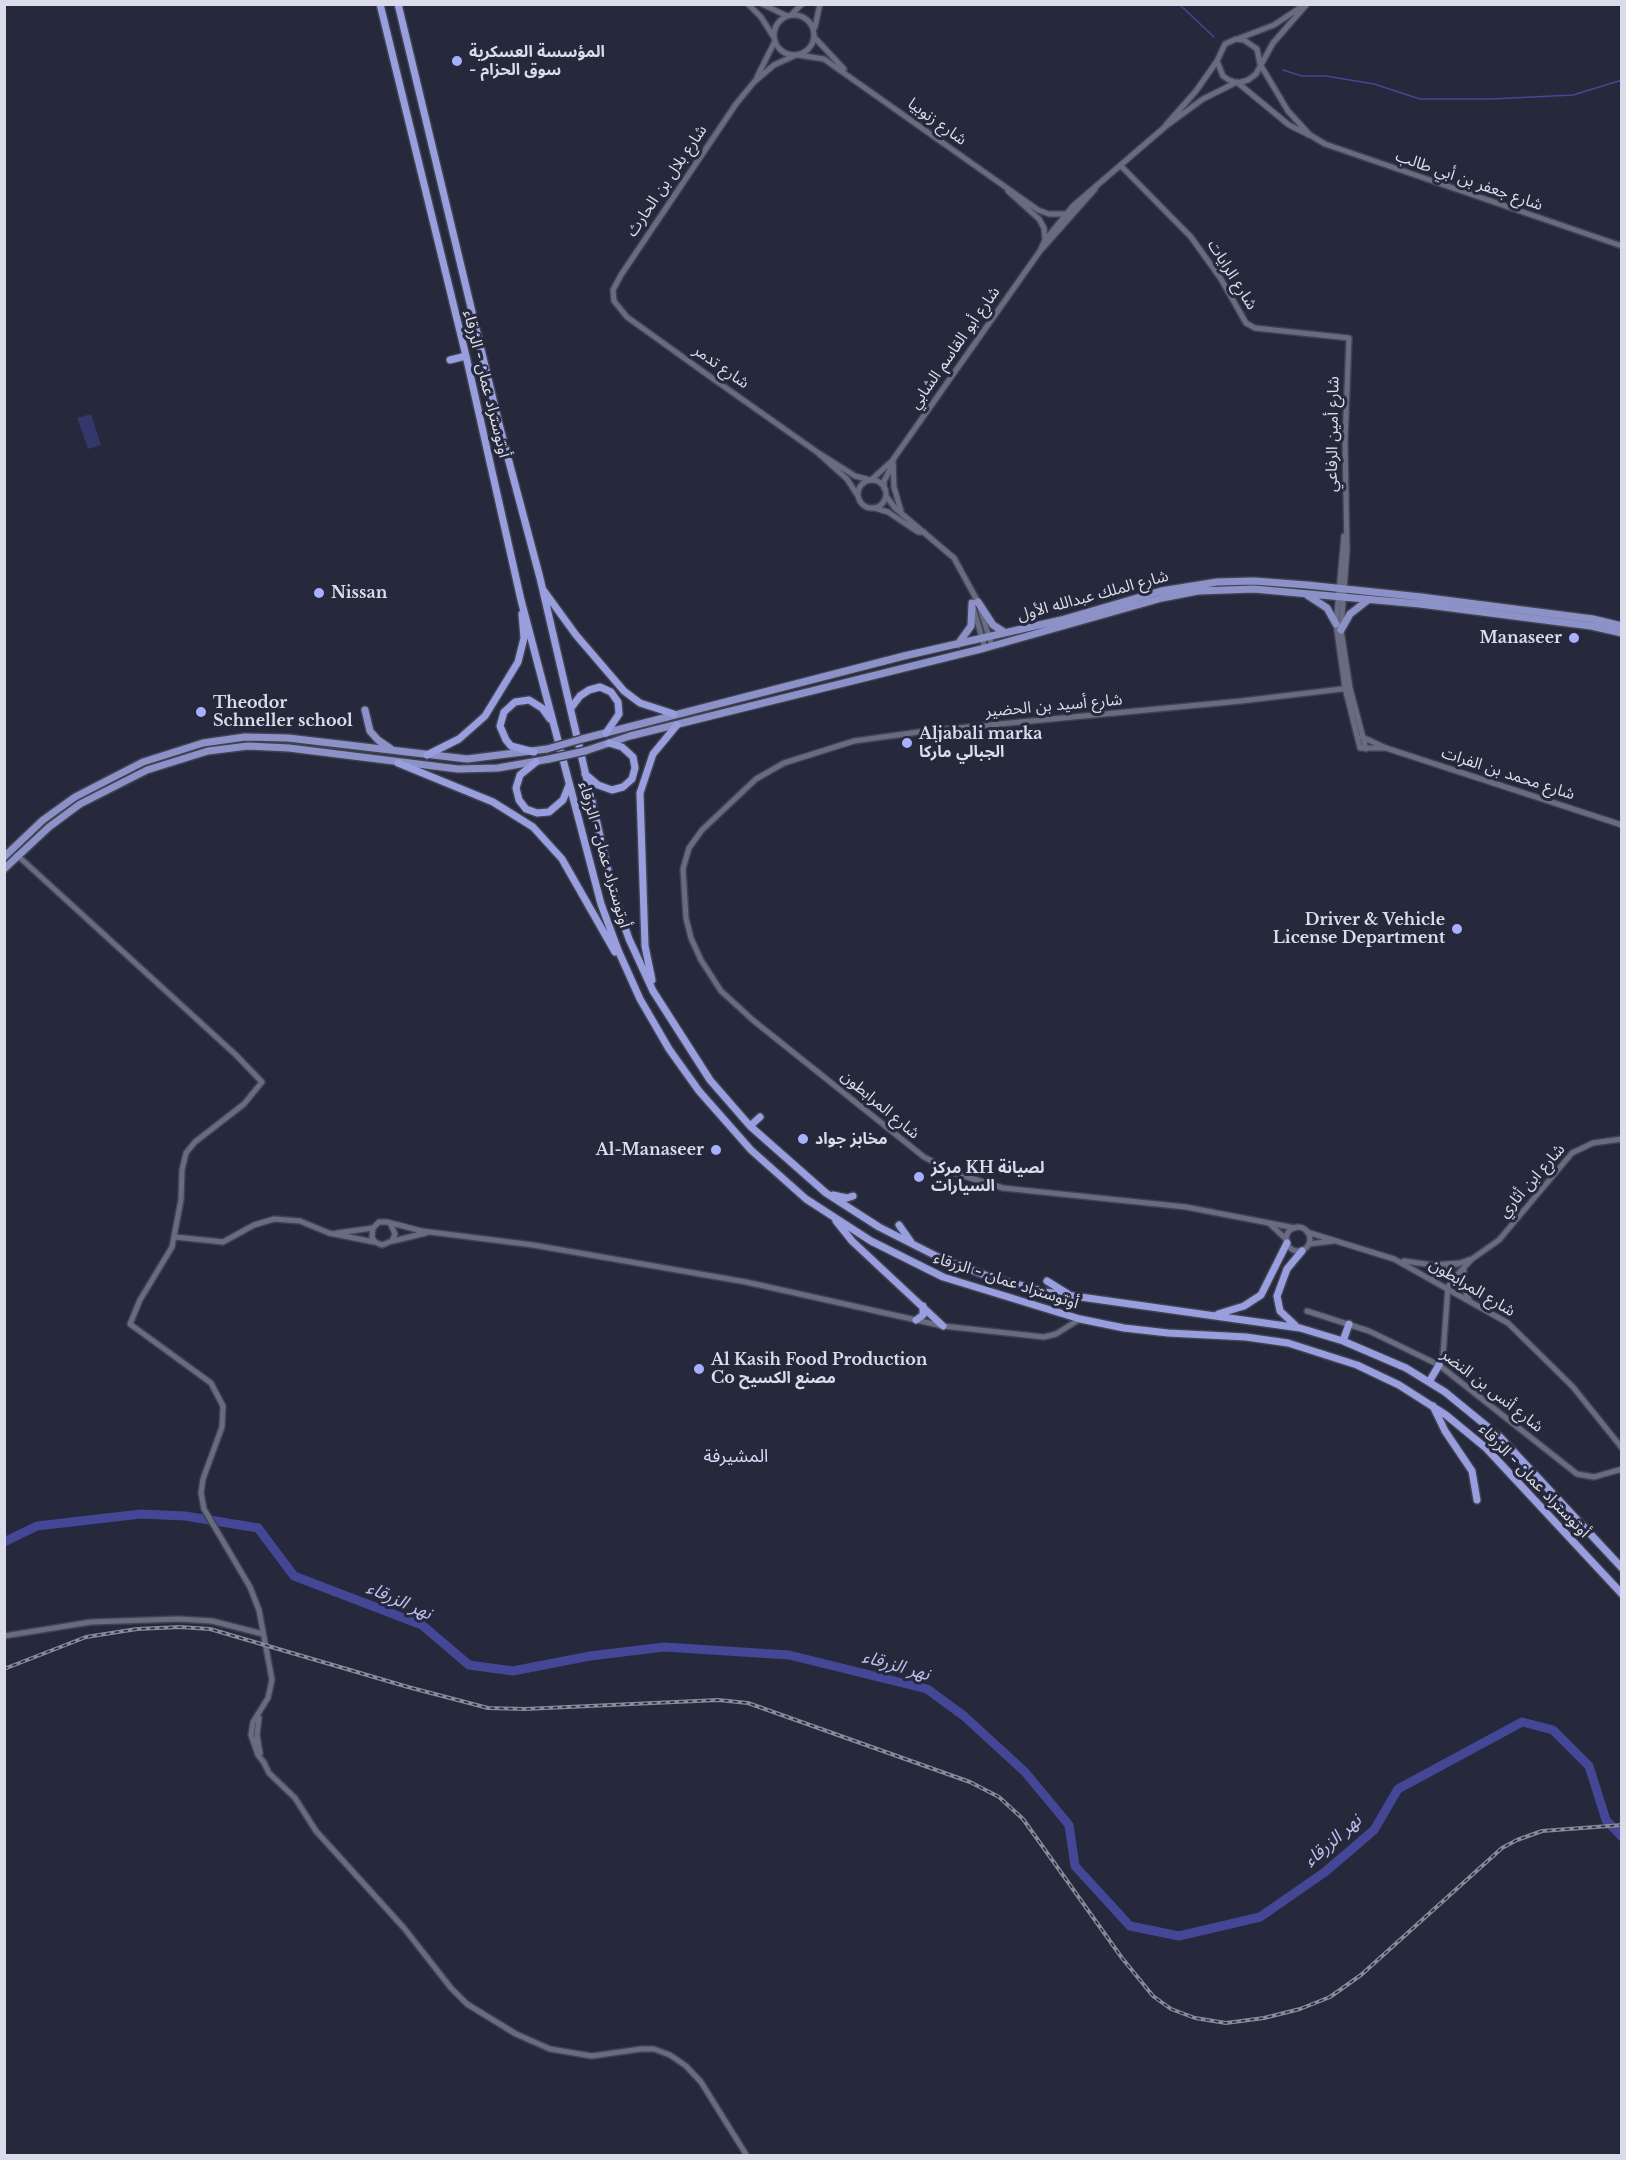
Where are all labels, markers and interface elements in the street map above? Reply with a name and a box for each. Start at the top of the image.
place label: المؤسسة العسكرية - سوق الحزام [469,42,605,80]
marker: المؤسسة العسكرية - سوق الحزام [450,54,464,68]
street label: شارع زنوبيا [904,94,970,150]
street label: شارع بلال بن الحارث [623,122,711,240]
street label: شارع جعفر بن أبي طالب [1393,147,1545,215]
street label: شارع الرايات [1203,236,1261,314]
street label: شارع أبو القاسم الشابي [906,283,1004,413]
street label: أوتوستراد عمان - الزرقاء [458,308,514,460]
street label: شارع تدمر [689,341,753,393]
street label: شارع أمين الرفاعي [1322,376,1344,492]
street label: شارع الملك عبدالله الأول [1015,567,1171,625]
place label: Nissan [331,583,387,603]
marker: Nissan [312,586,326,600]
place label: Manaseer [1480,628,1562,648]
marker: Manaseer [1567,631,1581,645]
street label: شارع أسيد بن الحضير [985,690,1123,722]
place label: Theodor Schneller school [213,693,353,731]
marker: Theodor Schneller school [194,705,208,719]
place label: Aljabali marka الجبالي ماركا [919,724,1042,762]
marker: Aljabali marka الجبالي ماركا [900,736,914,750]
street label: شارع محمد بن الفرات [1439,743,1577,805]
street label: أوتوستراد عمان - الزرقاء [574,780,634,930]
place label: Driver & Vehicle License Department [1273,910,1445,948]
marker: Driver & Vehicle License Department [1450,922,1464,936]
street label: شارع المرابطون [837,1066,923,1144]
place label: مخابز جواد [815,1129,887,1149]
marker: مخابز جواد [796,1132,810,1146]
place label: Al-Manaseer [596,1140,704,1160]
street label: شارع ابن أثاري [1495,1140,1569,1222]
marker: Al-Manaseer [709,1143,723,1157]
place label: مركز KH لصيانة السيارات [931,1158,1045,1196]
marker: مركز KH لصيانة السيارات [912,1170,926,1184]
street label: أوتوستراد عمان - الزرقاء [931,1248,1081,1314]
street label: شارع المرابطون [1426,1255,1518,1321]
street label: شارع أنس بن النضر [1437,1345,1547,1437]
place label: Al Kasih Food Production Co مصنع الكسيح [711,1350,927,1388]
marker: Al Kasih Food Production Co مصنع الكسيح [692,1362,706,1376]
street label: أوتوستراد عمان - الزرقاء [1475,1420,1593,1542]
district label: المشيرفة [704,1446,768,1468]
water label: نهر الزرقاء [363,1577,435,1625]
water label: نهر الزرقاء [860,1646,932,1686]
water label: نهر الزرقاء [1300,1810,1366,1872]

